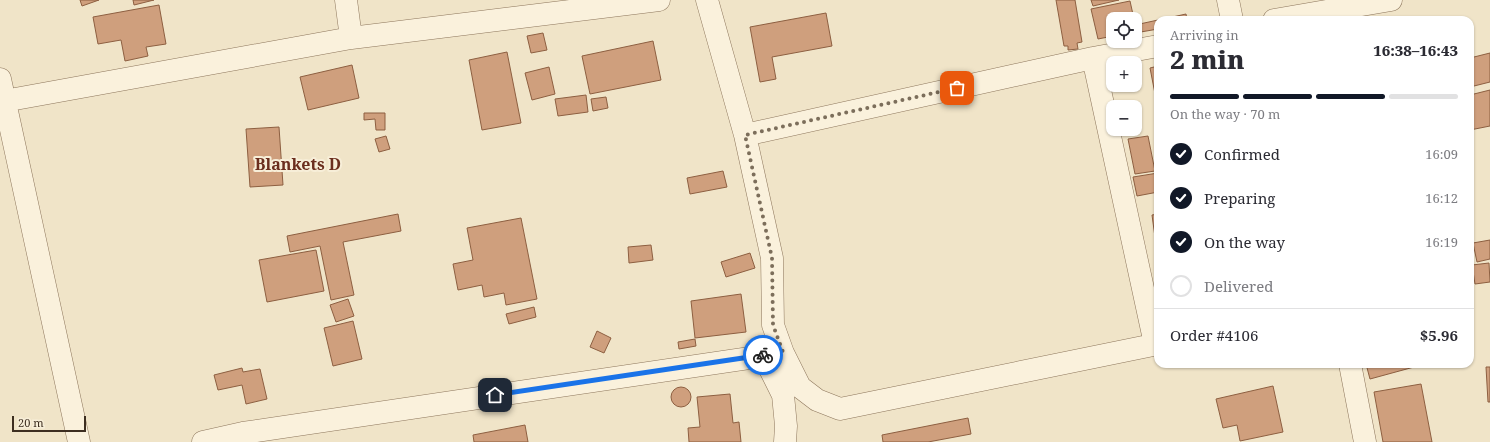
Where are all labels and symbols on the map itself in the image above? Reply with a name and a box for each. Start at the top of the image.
pin [940,71,974,105]
district label: Blankets D [255,153,341,175]
courier [743,335,783,375]
pin [478,378,512,412]
scale bar [12,414,86,433]

